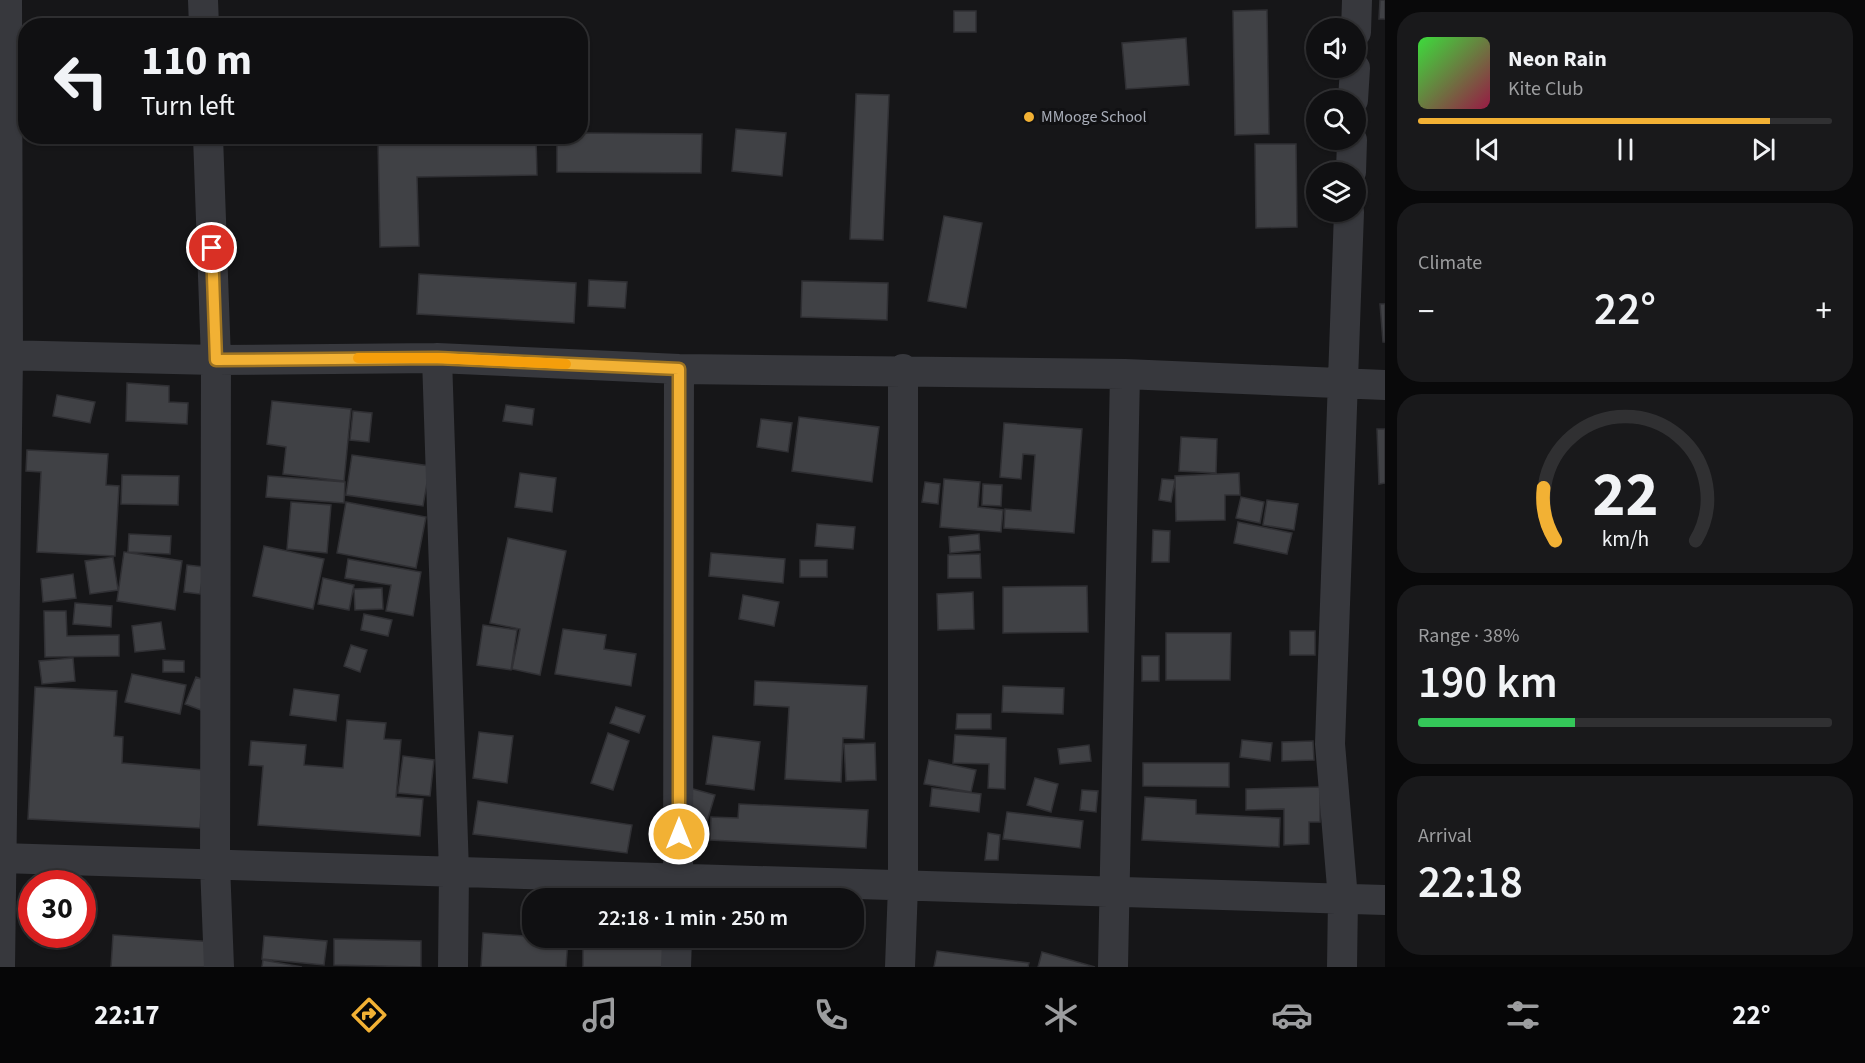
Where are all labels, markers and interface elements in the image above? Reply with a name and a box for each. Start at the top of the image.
map controls [1306,18,1366,222]
button: sound [1306,18,1366,78]
text: 110 m [141,31,252,91]
icon: left [42,42,120,120]
text: Neon Rain [1508,43,1607,75]
text: Kite Club [1508,75,1583,103]
text: Turn left [141,87,235,126]
button: search [1306,90,1366,150]
place label: MMooge School [1041,106,1147,128]
marker: MMooge School [1022,110,1036,124]
icon: previous [1471,133,1504,166]
icon: pause [1609,133,1642,166]
icon: next [1747,133,1780,166]
button: layers [1306,162,1366,222]
pin [186,222,237,273]
icon: arrive [195,231,228,264]
text: Climate [1418,249,1482,277]
text: 22° [1594,278,1656,342]
text: − [1418,288,1434,335]
text: + [1816,288,1832,335]
text: 22 [1592,451,1658,540]
text: km/h [1601,524,1649,555]
text: Range · 38% [1418,622,1519,650]
text: 190 km [1418,651,1558,715]
position arrow [647,802,711,866]
text: Arrival [1418,822,1472,850]
text: 22:18 [1418,851,1523,915]
speed limit sign: 30 [18,870,96,948]
text: 22:18 · 1 min · 250 m [598,902,788,934]
icon: directions [348,994,390,1036]
icon: music [579,994,621,1036]
icon: phone [810,994,852,1036]
icon: climate [1040,994,1082,1036]
icon: car [1271,994,1313,1036]
icon: filters [1502,994,1544,1036]
text: 22:17 [94,996,159,1035]
text: 22° [1732,996,1771,1035]

